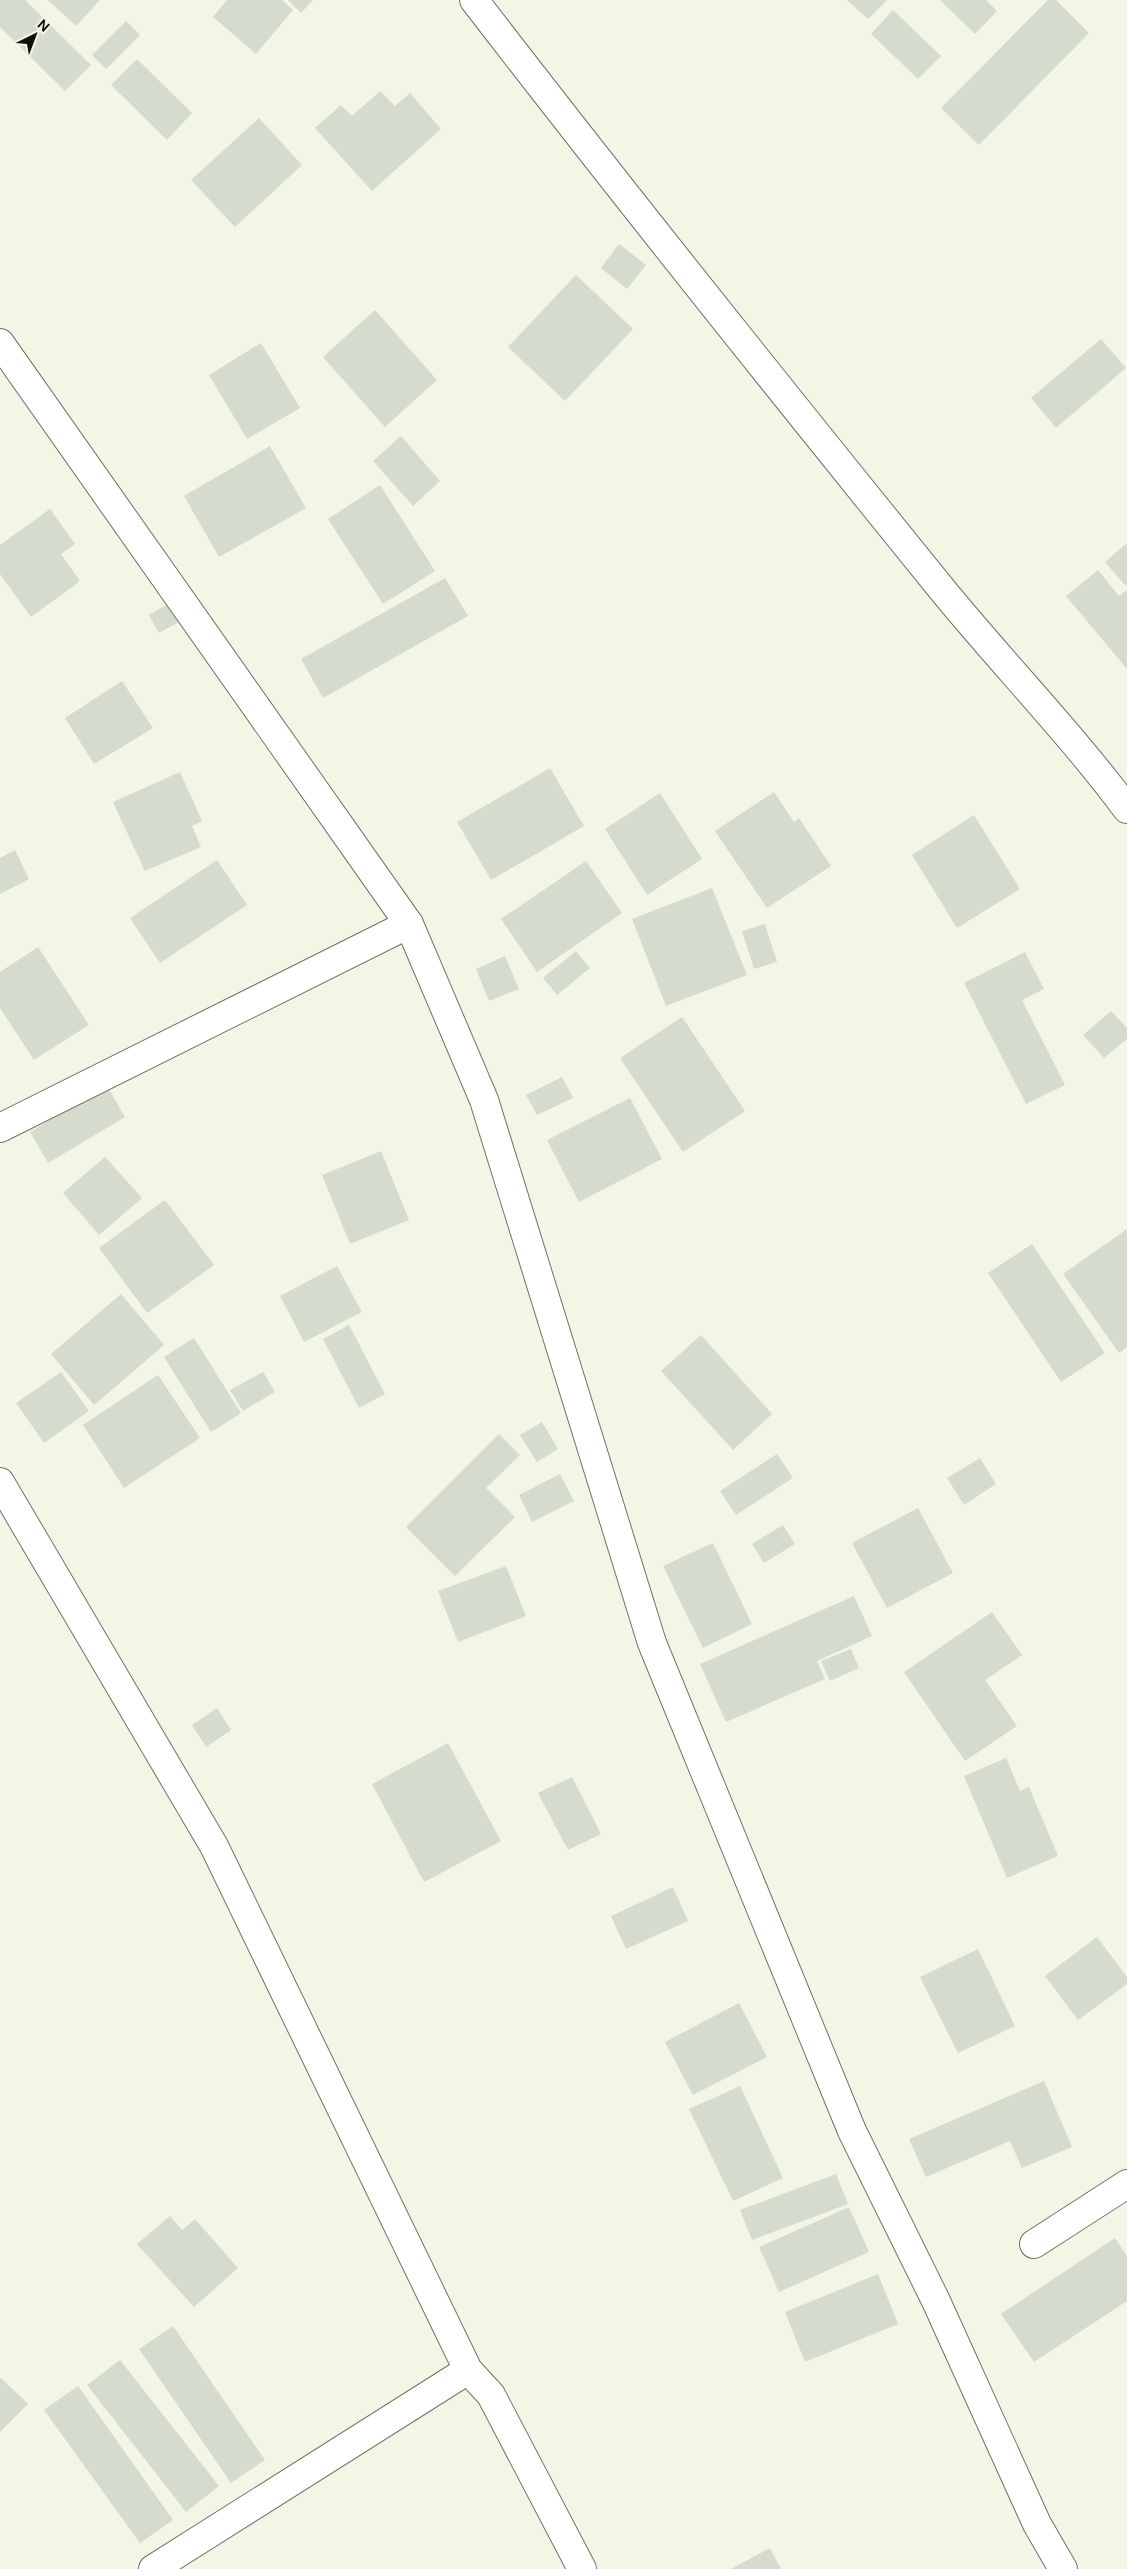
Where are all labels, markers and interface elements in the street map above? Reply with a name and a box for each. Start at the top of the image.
north arrow [10,10,60,60]
text: N [34,15,54,35]

